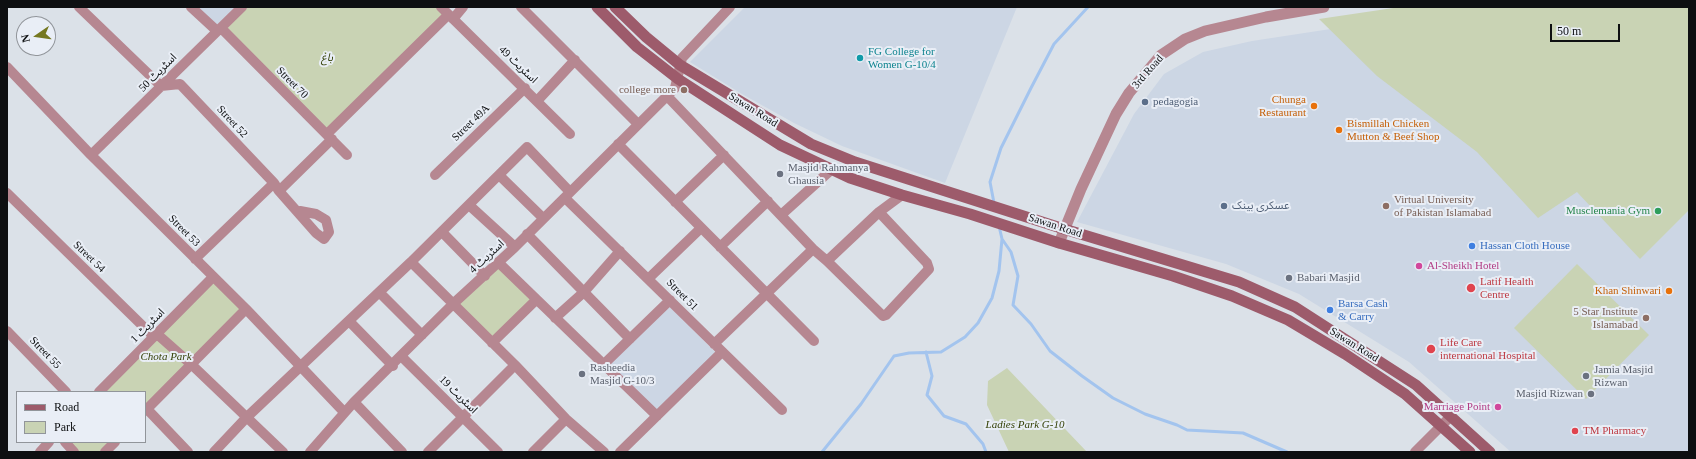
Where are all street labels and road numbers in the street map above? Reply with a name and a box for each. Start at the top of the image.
street label: اسٹریٹ 49 [496,43,540,87]
street label: اسٹریٹ 50 [136,51,180,95]
street label: 3rd Road [1130,52,1166,92]
street label: Street 70 [273,64,311,102]
street label: Sawan Road [726,90,780,130]
street label: Street 49A [449,102,493,144]
street label: Street 52 [214,103,250,141]
street label: Sawan Road [1027,211,1083,241]
street label: Street 53 [165,212,203,250]
street label: اسٹریٹ 4 [467,238,507,276]
street label: Street 54 [70,239,108,275]
street label: Street 51 [663,276,701,314]
street label: اسٹریٹ 1 [128,306,168,346]
street label: Sawan Road [1327,325,1381,365]
street label: Street 55 [27,334,63,372]
street label: اسٹریٹ 19 [436,373,480,417]

